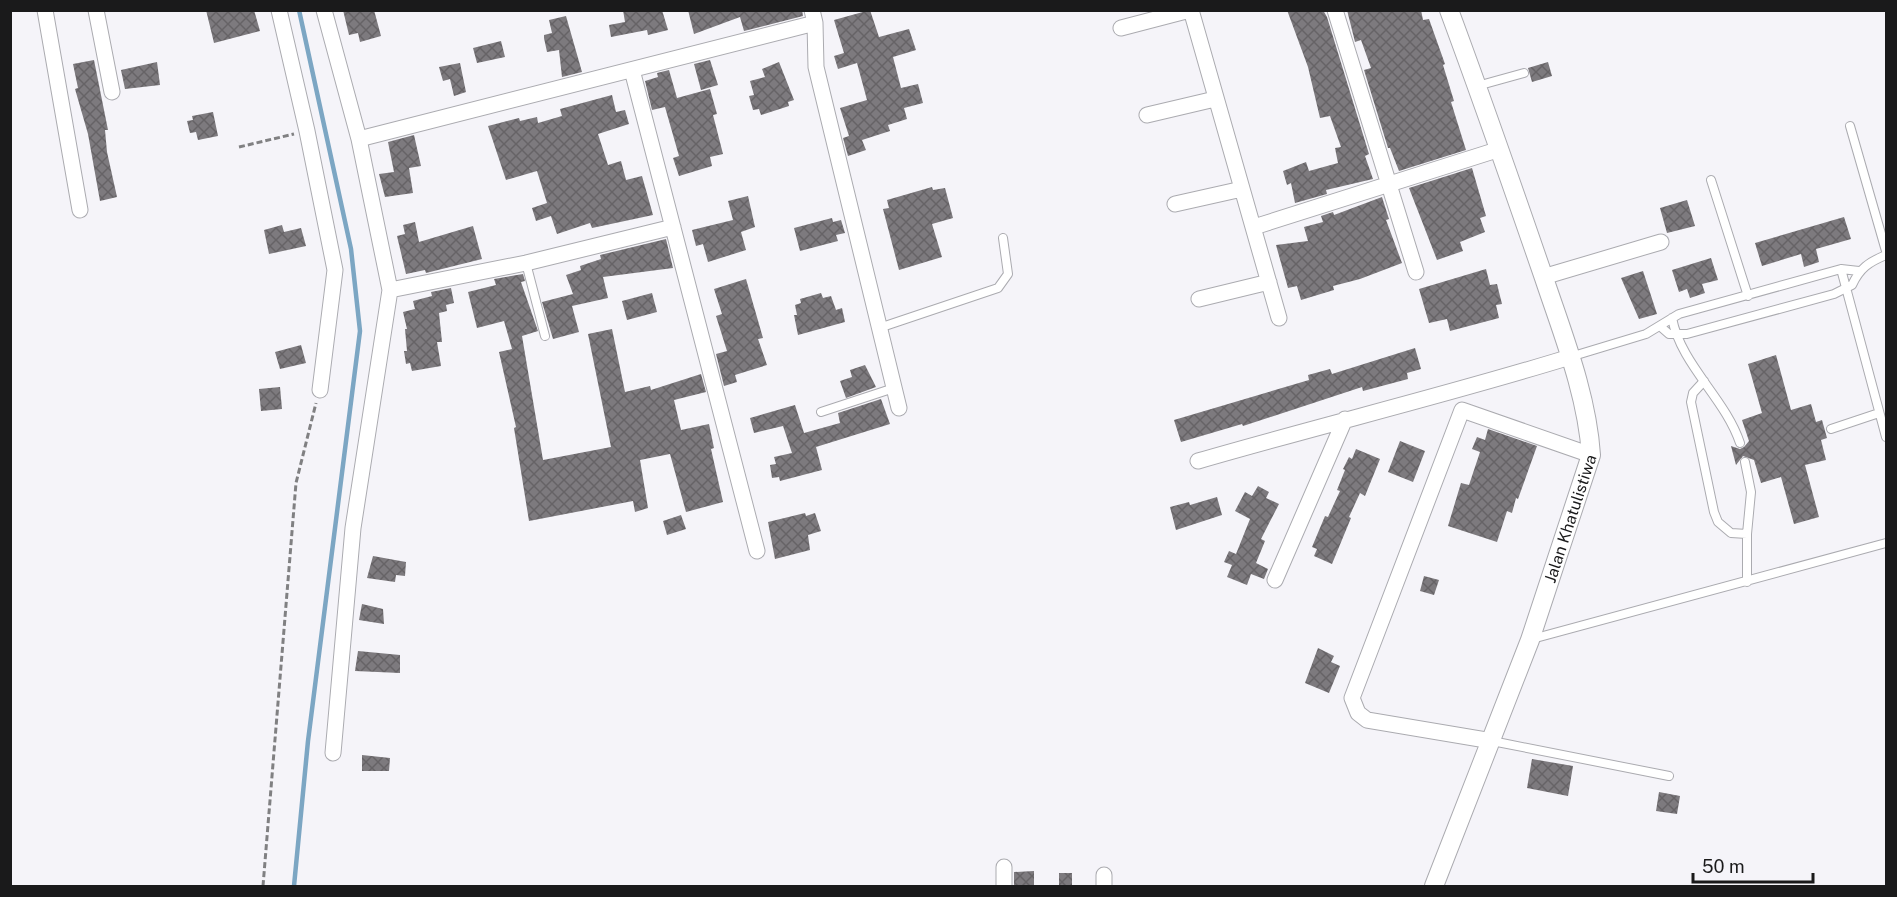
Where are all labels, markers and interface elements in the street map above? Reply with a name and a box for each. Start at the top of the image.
street label: Jalan Khatulistiwa [1540,452,1600,585]
scale bar [1693,846,1813,884]
text: 50 m [1702,856,1745,877]

